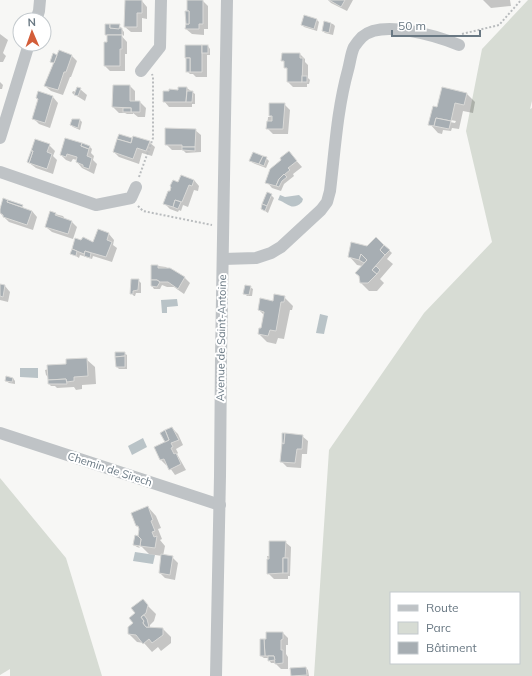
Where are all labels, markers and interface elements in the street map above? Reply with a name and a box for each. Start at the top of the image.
north arrow [12,12,52,52]
scale bar [392,12,480,38]
text: N [27,15,36,29]
text: 50 m [398,18,426,33]
street label: Avenue de Saint-Antoine [213,274,229,402]
street label: Chemin de Sirech [66,449,154,489]
legend [390,592,520,664]
text: Route [426,600,459,615]
text: Parc [426,620,451,635]
text: Bâtiment [426,640,477,655]

